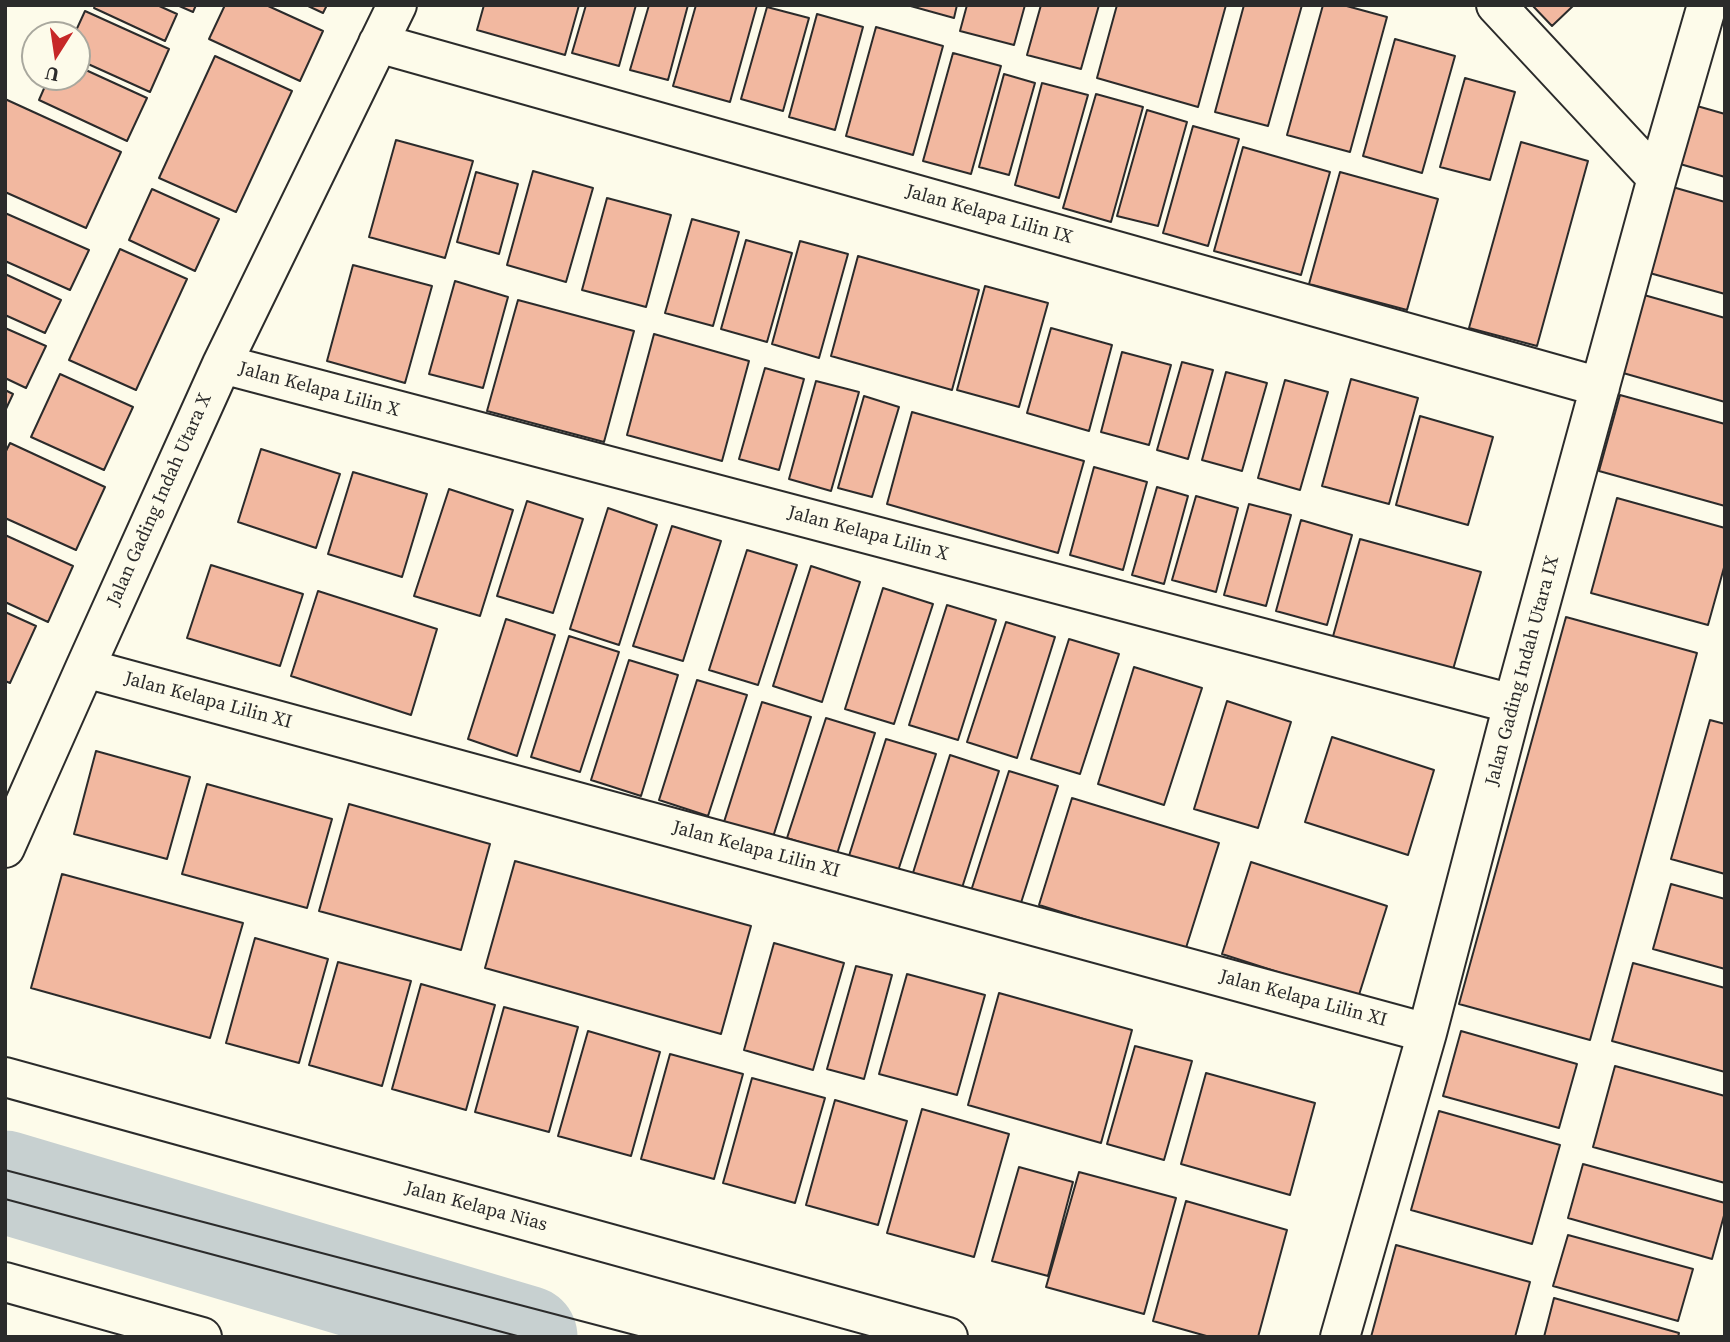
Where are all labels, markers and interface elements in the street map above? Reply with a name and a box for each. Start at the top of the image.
north arrow [21,21,91,91]
text: U [43,60,62,89]
street label: Jalan Kelapa Lilin IX [903,180,1075,250]
street label: Jalan Kelapa Lilin X [236,358,402,422]
street label: Jalan Gading Indah Utara X [103,390,217,610]
street label: Jalan Kelapa Lilin X [785,502,951,566]
street label: Jalan Gading Indah Utara IX [1481,553,1565,789]
street label: Jalan Kelapa Lilin XI [122,668,294,734]
street label: Jalan Kelapa Lilin XI [670,817,842,883]
street label: Jalan Kelapa Lilin XI [1217,966,1389,1032]
street label: Jalan Kelapa Nias [402,1177,550,1237]

